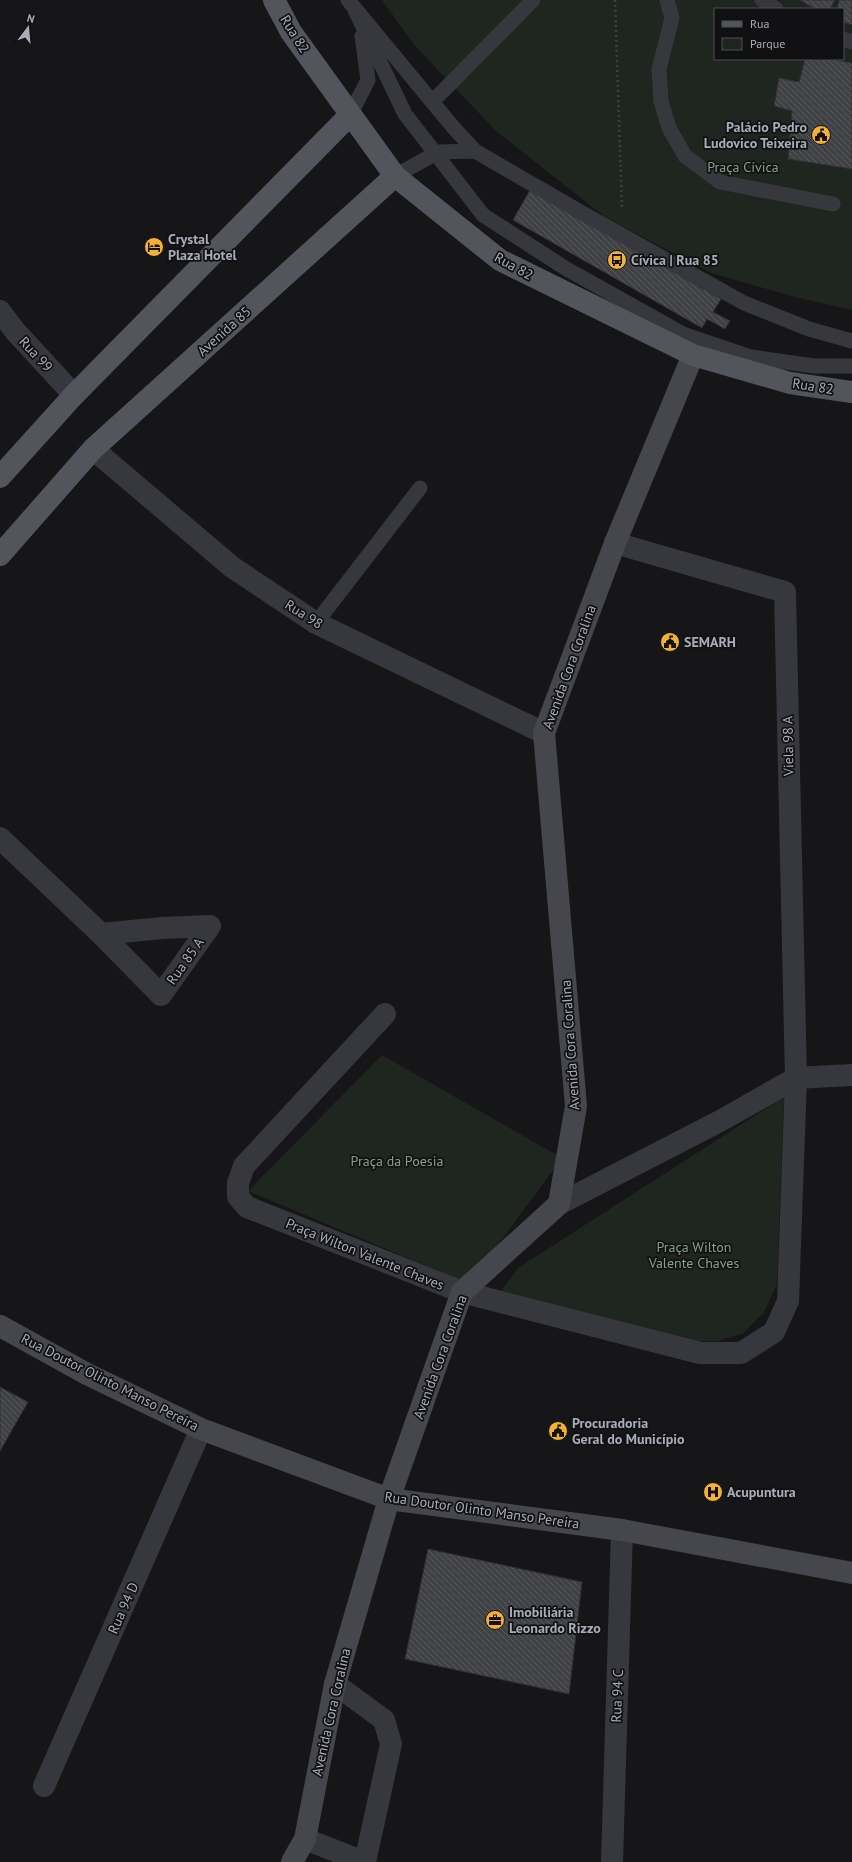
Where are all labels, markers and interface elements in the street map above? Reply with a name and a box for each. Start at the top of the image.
north arrow [8,8,48,48]
legend [714,8,844,60]
text: N [25,11,36,26]
street label: Rua 82 [276,12,314,56]
text: Rua [750,16,769,31]
text: Parque [750,36,785,51]
place label: Palácio Pedro Ludovico Teixeira [704,118,807,152]
public building icon: Palácio Pedro Ludovico Teixeira [810,124,832,146]
park label: Praça Cívica [707,158,779,176]
place label: Crystal Plaza Hotel [168,230,238,264]
hotel icon: Crystal Plaza Hotel [143,236,165,258]
street label: Rua 82 [491,248,537,284]
bus stop icon: Cívica | Rua 85 [606,249,628,271]
place label: Cívica | Rua 85 [631,251,719,269]
street label: Avenida 85 [193,302,255,360]
street label: Rua 99 [15,333,57,375]
street label: Rua 82 [791,374,835,398]
street label: Rua 98 [282,595,326,633]
street label: Avenida Cora Coralina [538,602,600,731]
public building icon: SEMARH [659,631,681,653]
place label: SEMARH [684,633,736,651]
street label: Viela 98 A [778,715,798,777]
street label: Rua 85 A [162,933,208,988]
street label: Avenida Cora Coralina [556,979,584,1111]
park label: Praça da Poesia [351,1152,443,1170]
street label: Praça Wilton Valente Chaves [283,1214,447,1294]
park label: Praça Wilton Valente Chaves [648,1238,739,1272]
street label: Avenida Cora Coralina [409,1292,471,1421]
street label: Rua Doutor Olinto Manso Pereira [18,1329,202,1435]
place label: Procuradoria Geral do Município [572,1414,685,1448]
public building icon: Procuradoria Geral do Município [547,1420,569,1442]
hospital icon: Acupuntura [702,1481,724,1503]
place label: Acupuntura [727,1483,796,1501]
street label: Rua Doutor Olinto Manso Pereira [383,1487,581,1533]
street label: Rua 94 D [104,1579,142,1637]
place label: Imobiliária Leonardo Rizzo [509,1603,601,1637]
office icon: Imobiliária Leonardo Rizzo [484,1609,506,1631]
street label: Avenida Cora Coralina [308,1646,354,1778]
street label: Rua 94 C [607,1669,627,1723]

